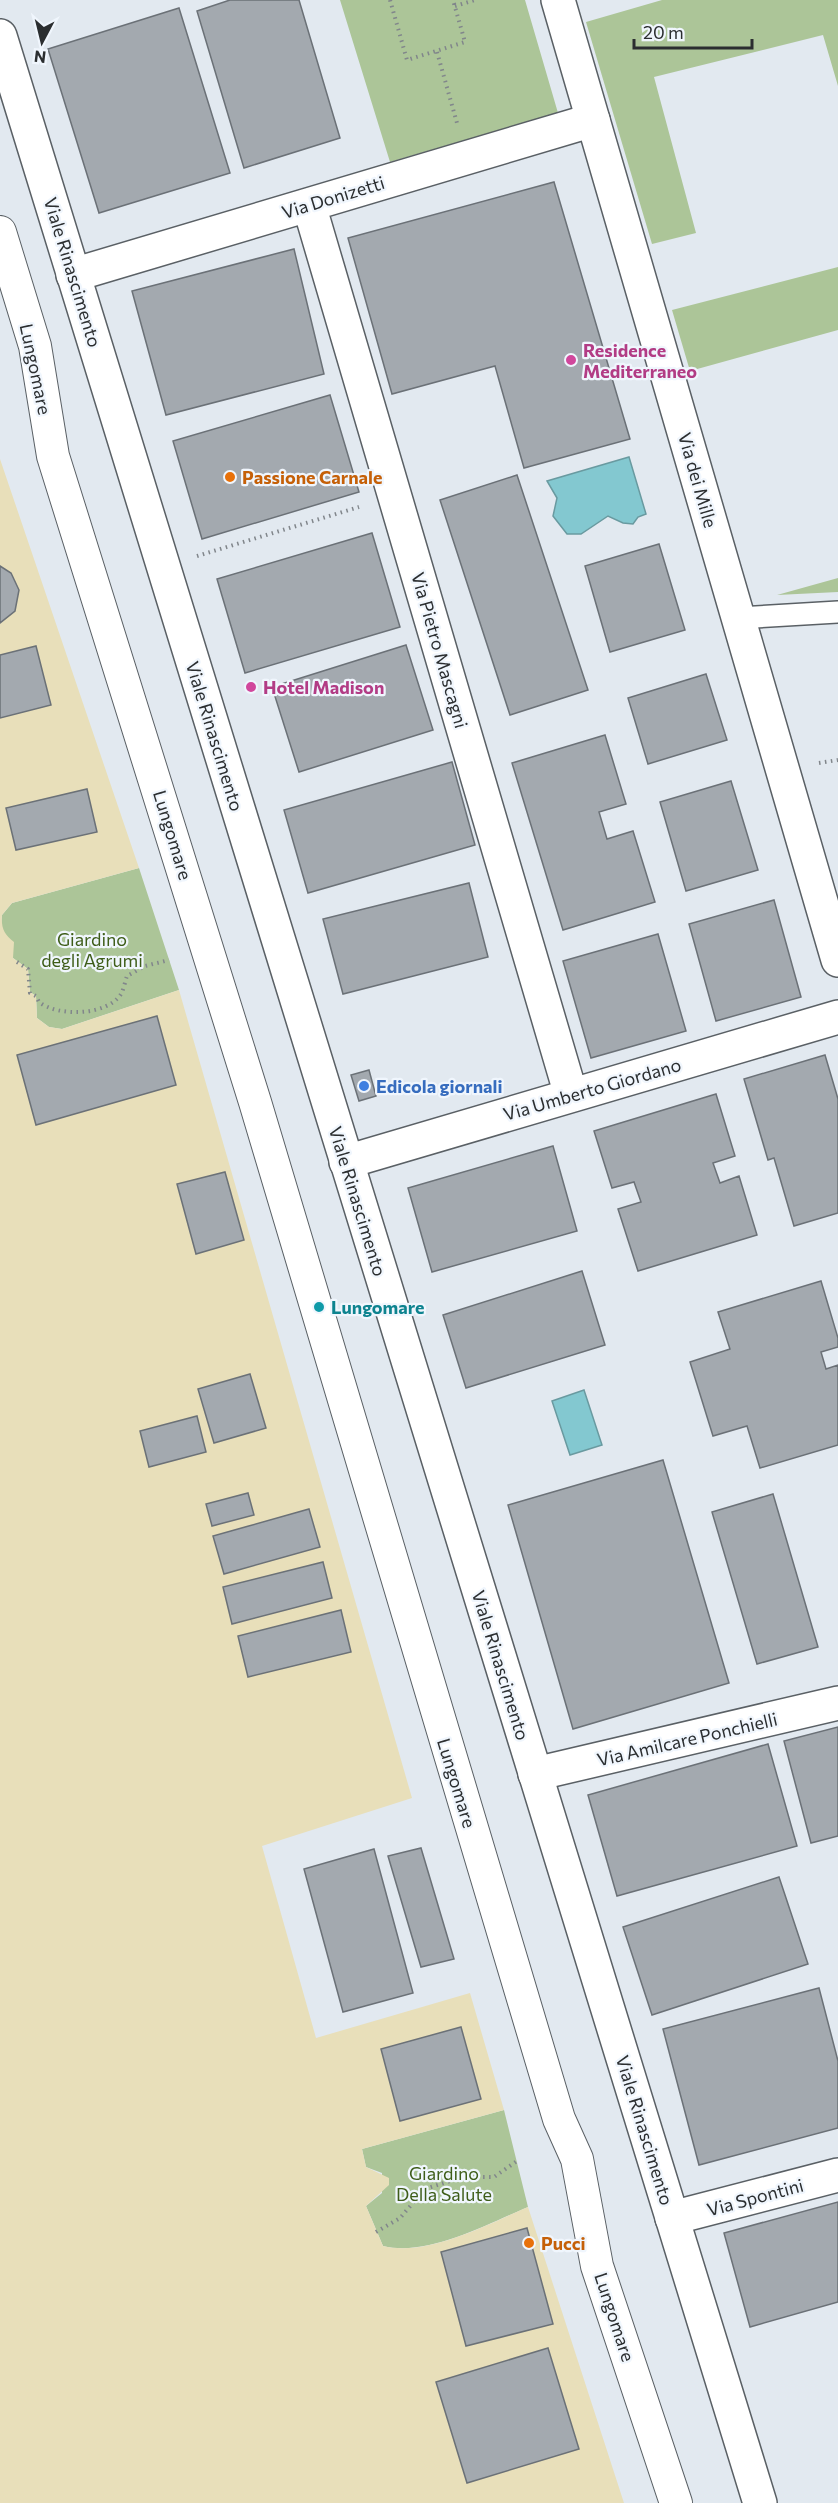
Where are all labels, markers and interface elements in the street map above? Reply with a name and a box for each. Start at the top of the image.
north arrow [12,12,72,72]
scale bar [634,12,752,50]
text: 20 m [643,21,684,43]
text: N [33,47,47,68]
street label: Via Donizetti [279,171,387,223]
street label: Viale Rinascimento [40,194,106,350]
street label: Lungomare [16,321,56,417]
place label: Residence Mediterraneo [583,339,697,382]
marker: Residence Mediterraneo [564,353,578,367]
street label: Via dei Mille [674,430,722,530]
place label: Passione Carnale [242,466,382,488]
marker: Passione Carnale [223,470,237,484]
street label: Via Pietro Mascagni [407,569,473,731]
street label: Viale Rinascimento [182,658,248,814]
place label: Hotel Madison [263,676,384,698]
marker: Hotel Madison [244,680,258,694]
street label: Lungomare [149,788,197,882]
park label: Giardino degli Agrumi [41,928,143,971]
street label: Via Umberto Giordano [501,1053,683,1125]
place label: Edicola giornali [376,1075,503,1097]
marker: Edicola giornali [357,1079,371,1093]
street label: Viale Rinascimento [325,1123,391,1279]
place label: Lungomare [331,1296,424,1318]
marker: Lungomare [312,1300,326,1314]
street label: Viale Rinascimento [468,1587,534,1743]
street label: Via Amilcare Ponchielli [595,1708,779,1770]
street label: Lungomare [433,1736,481,1830]
street label: Viale Rinascimento [612,2052,678,2208]
park label: Giardino Della Salute [396,2162,492,2205]
street label: Via Spontini [704,2174,806,2220]
place label: Pucci [541,2232,585,2254]
marker: Pucci [522,2236,536,2250]
street label: Lungomare [590,2270,640,2364]

